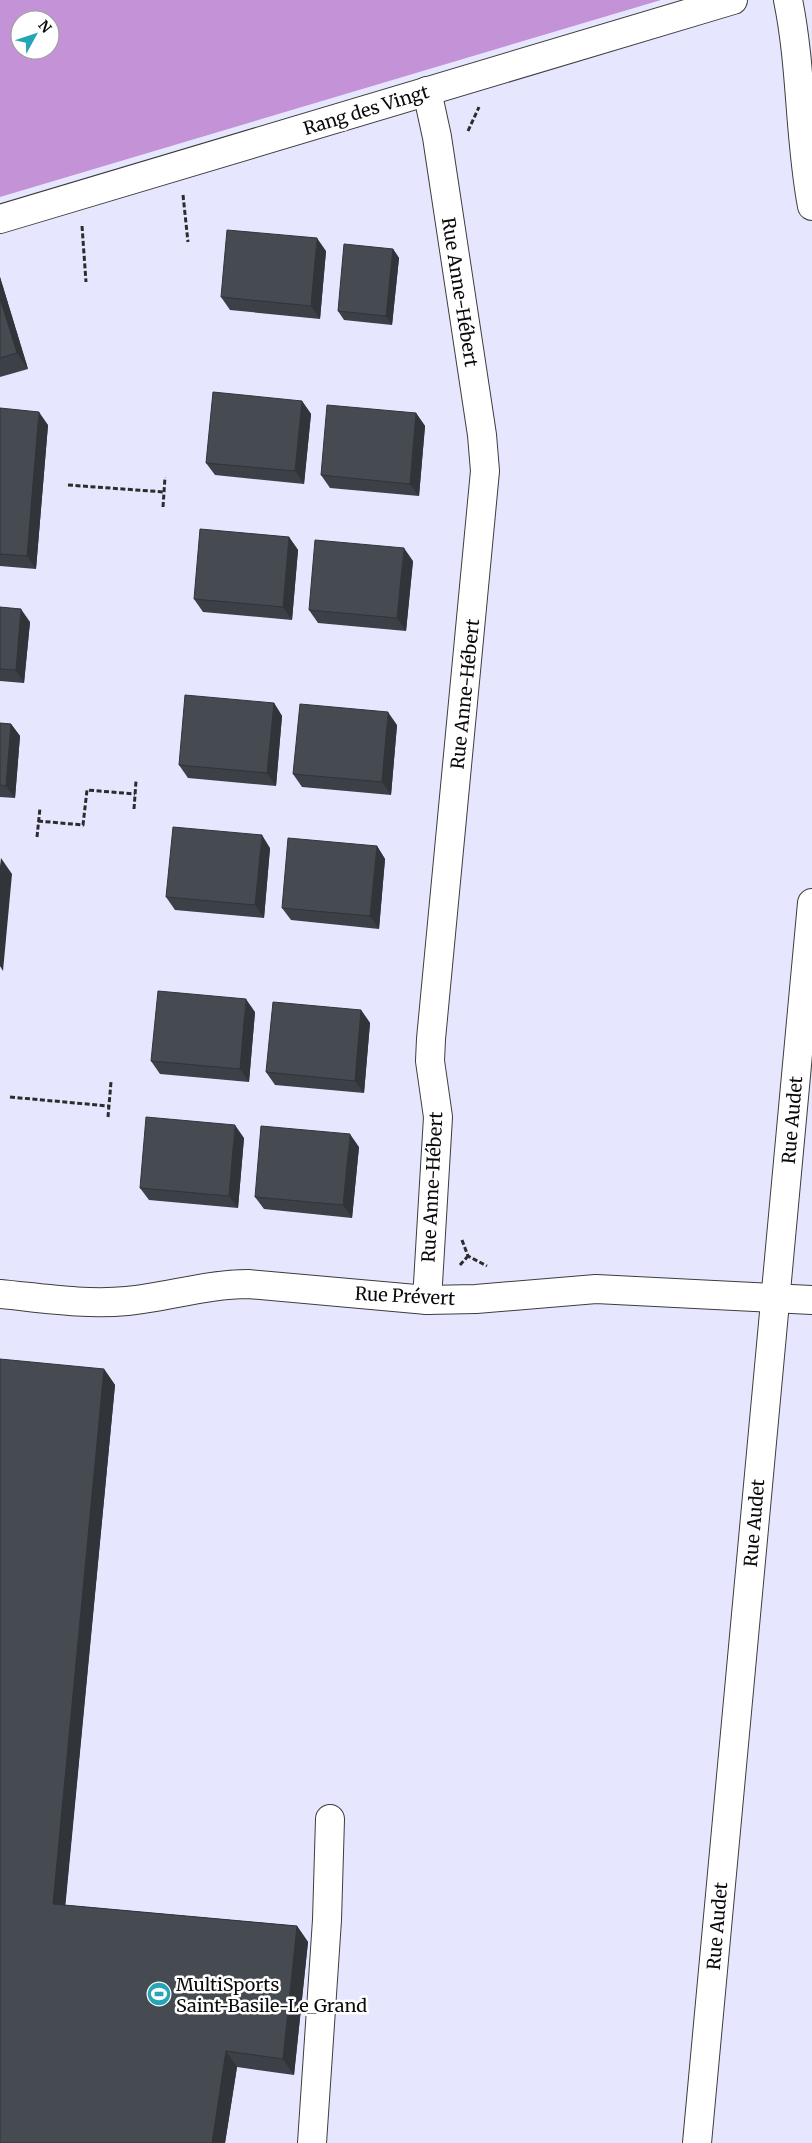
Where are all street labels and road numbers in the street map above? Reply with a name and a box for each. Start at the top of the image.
street label: Rang des Vingt [300,80,432,140]
street label: Rue Anne-Hébert [437,216,483,368]
street label: Rue Anne-Hébert [446,618,484,770]
street label: Rue Audet [777,1075,807,1165]
street label: Rue Anne-Hébert [417,1111,447,1263]
street label: Rue Prévert [354,1282,456,1310]
street label: Rue Audet [739,1478,769,1568]
street label: Rue Audet [702,1881,732,1971]

